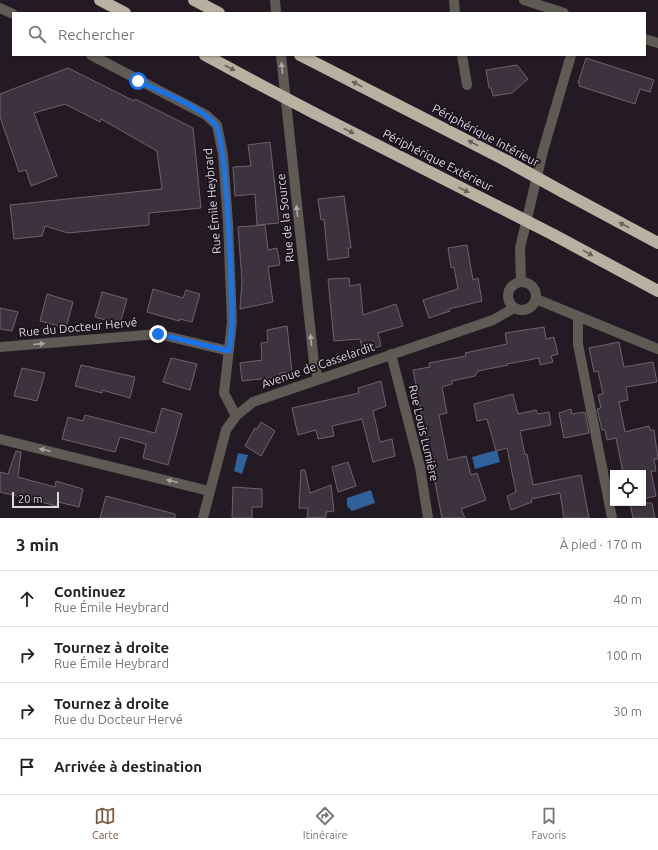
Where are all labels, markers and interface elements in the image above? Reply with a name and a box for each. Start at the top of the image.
search box [12,12,646,56]
icon: search [26,23,48,45]
text: Rechercher [58,26,135,43]
one-way arrow [279,62,285,74]
one-way arrow [224,65,236,72]
route start [129,72,147,90]
one-way arrow [351,81,363,87]
street label: Périphérique Intérieur [430,101,542,169]
street label: Périphérique Extérieur [381,127,496,194]
one-way arrow [343,128,354,134]
one-way arrow [467,140,478,146]
street label: Rue Émile Heybrard [201,147,223,255]
street label: Rue de la Source [274,173,296,263]
one-way arrow [459,186,470,193]
one-way arrow [294,205,300,217]
one-way arrow [618,221,630,228]
one-way arrow [582,250,594,257]
street label: Rue du Docteur Hervé [18,315,138,339]
route end [149,325,167,343]
one-way arrow [308,334,314,346]
street label: Avenue de Casselardit [260,339,376,390]
one-way arrow [33,340,45,347]
street label: Rue Louis Lumière [407,384,441,482]
one-way arrow [39,447,51,453]
map controls [610,470,646,506]
button: locate [610,470,646,506]
one-way arrow [165,477,178,483]
scale bar [12,490,59,509]
text: 20 m [18,493,42,505]
text: 3 min [16,535,59,554]
text: À pied · 170 m [560,537,642,551]
text: Continuez [54,583,125,600]
icon: ahead [16,588,38,610]
text: 40 m [613,592,642,606]
text: Rue Émile Heybrard [54,600,169,614]
text: Tournez à droite [54,639,169,656]
icon: right [16,644,38,666]
text: 100 m [606,648,642,662]
text: Rue Émile Heybrard [54,656,169,670]
text: Tournez à droite [54,695,169,712]
icon: right [16,700,38,722]
text: 30 m [613,704,642,718]
text: Rue du Docteur Hervé [54,712,183,726]
icon: arrive [16,756,38,778]
text: Arrivée à destination [54,758,202,775]
tab: Carte [92,805,119,841]
tab: Itinéraire [303,805,348,841]
tab: Favoris [532,805,566,841]

